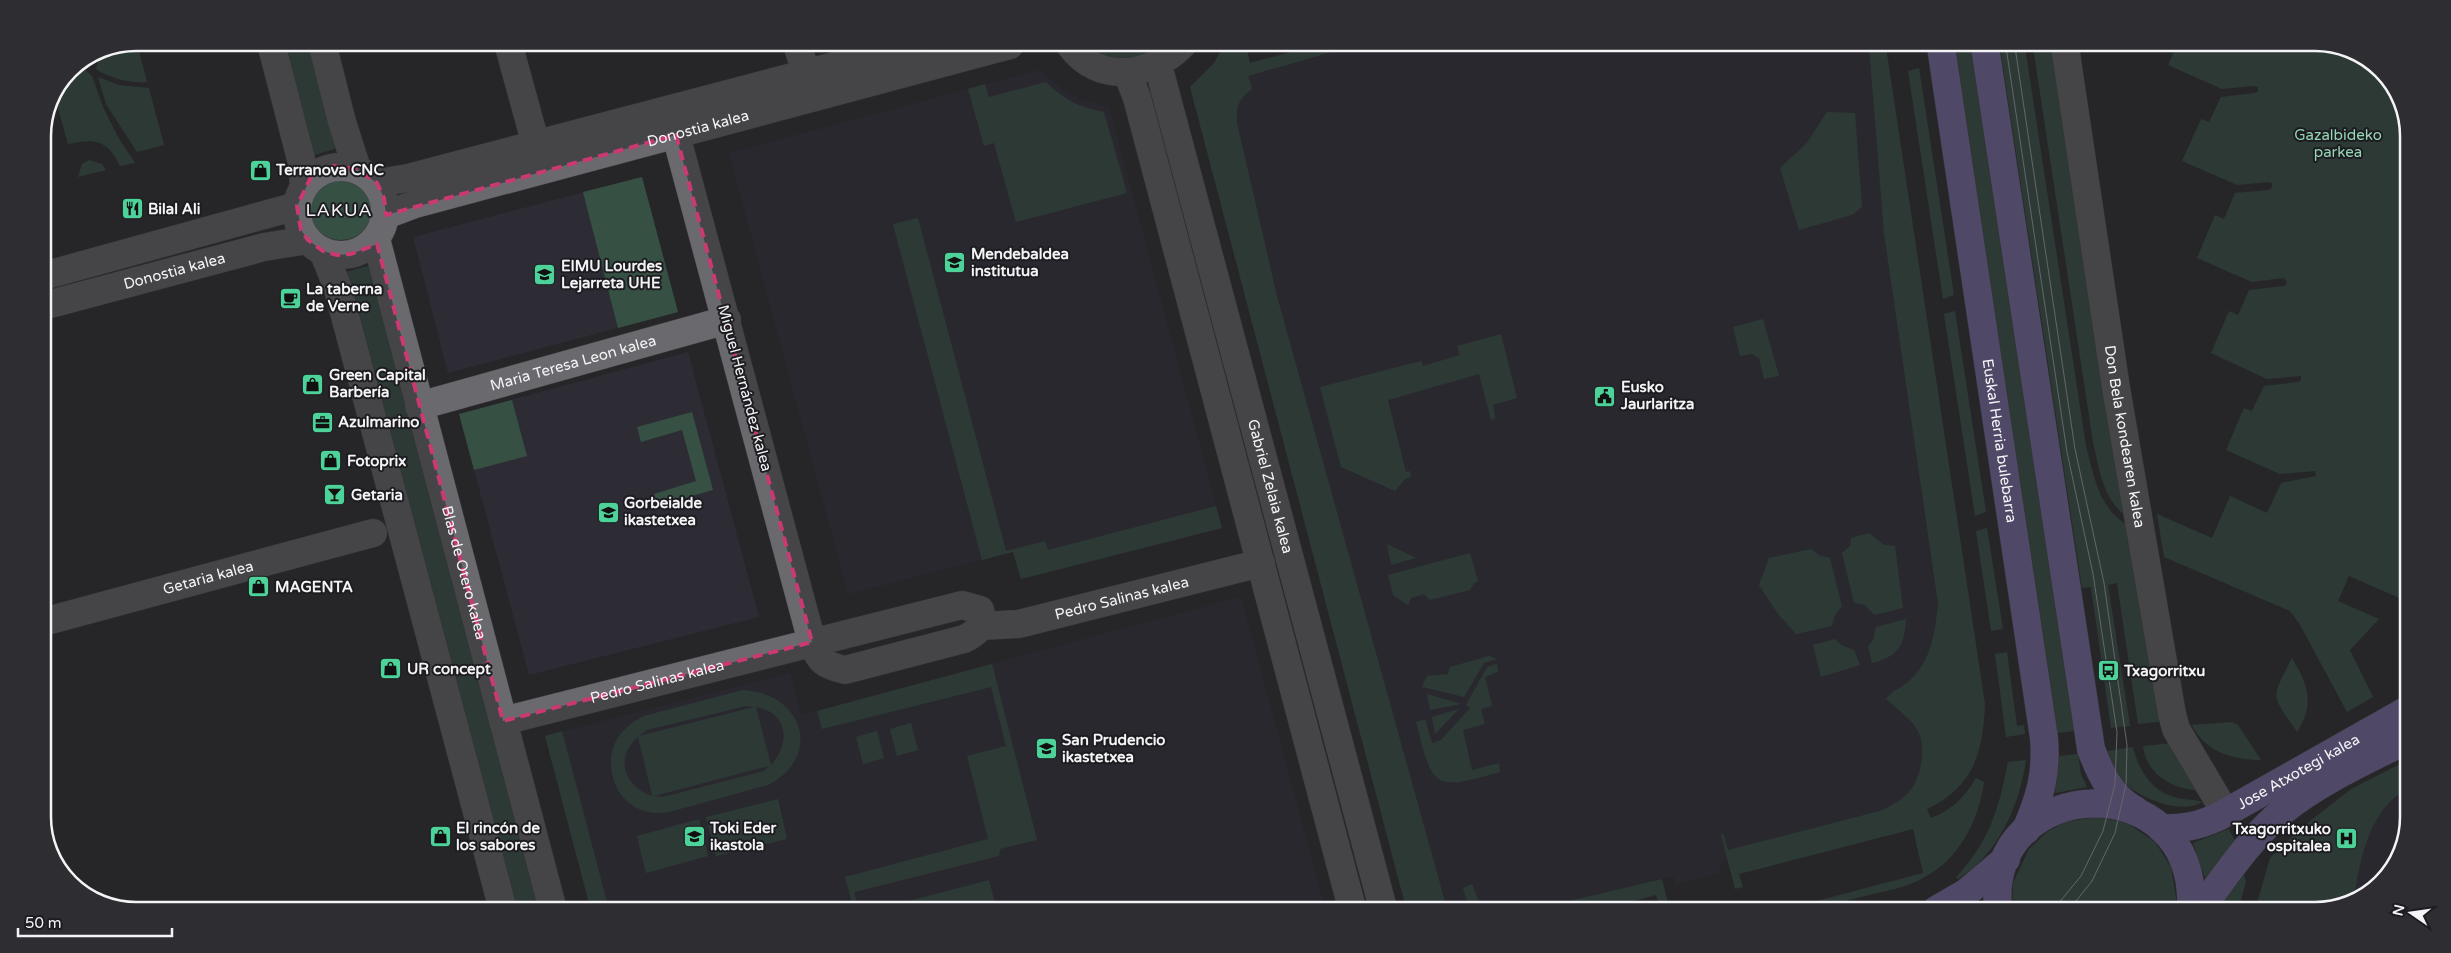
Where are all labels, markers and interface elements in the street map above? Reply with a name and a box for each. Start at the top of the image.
street label: Donostia kalea [645,106,751,151]
park label: Gazalbideko parkea [2294,126,2382,161]
shop icon: Terranova CNC [248,158,272,182]
place label: Terranova CNC [275,161,384,179]
restaurant icon: Bilal Ali [120,197,144,221]
district label: LAKUA [305,199,373,221]
place label: Bilal Ali [148,200,200,218]
place label: Mendebaldea institutua [971,245,1069,280]
street label: Donostia kalea [122,249,227,293]
school or university icon: Mendebaldea institutua [943,251,967,275]
place label: EIMU Lourdes Lejarreta UHE [561,257,662,293]
school or university icon: EIMU Lourdes Lejarreta UHE [533,263,557,287]
place label: La taberna de Verne [306,280,382,315]
cafe icon: La taberna de Verne [278,286,302,310]
street label: Miguel Hernández kalea [714,303,776,473]
street label: Maria Teresa Leon kalea [488,331,658,395]
street label: Don Bela kondearen kalea [2101,344,2149,529]
street label: Euskal Herria bulebarra [1979,357,2021,524]
place label: Green Capital Barbería [329,366,426,401]
shop icon: Green Capital Barbería [301,372,325,396]
place label: Eusko Jaurlaritza [1620,378,1695,413]
public building icon: Eusko Jaurlaritza [1593,384,1617,408]
office icon: Azulmarino [310,410,334,434]
place label: Azulmarino [338,413,419,431]
street label: Gabriel Zelaia kalea [1244,417,1297,555]
shop icon: Fotoprix [319,449,343,473]
place label: Fotoprix [347,452,406,471]
bar icon: Getaria [323,483,347,507]
place label: Getaria [351,486,403,504]
place label: Gorbeialde ikastetxea [624,494,703,529]
school or university icon: Gorbeialde ikastetxea [596,500,620,524]
street label: Blas de Otero kalea [438,504,490,641]
street label: Getaria kalea [161,557,255,598]
street label: Pedro Salinas kalea [1053,573,1191,624]
shop icon: MAGENTA [247,575,271,599]
place label: MAGENTA [275,578,353,596]
street label: Pedro Salinas kalea [588,656,726,707]
shop icon: UR concept [379,657,403,681]
bus stop icon: Txagorritxu [2096,659,2120,683]
place label: UR concept [407,660,491,679]
place label: Txagorritxu [2123,662,2205,681]
street label: Jose Atxotegi kalea [2234,730,2363,813]
place label: San Prudencio ikastetxea [1062,731,1166,766]
school or university icon: San Prudencio ikastetxea [1034,737,1058,761]
place label: El rincón de los sabores [456,819,540,854]
place label: Toki Eder ikastola [709,819,776,854]
place label: Txagorritxuko ospitalea [2231,820,2331,856]
shop icon: El rincón de los sabores [428,825,452,849]
school or university icon: Toki Eder ikastola [682,825,706,849]
hospital icon: Txagorritxuko ospitalea [2335,826,2359,850]
north arrow [2386,888,2436,938]
text: N [2389,903,2408,918]
scale bar [18,906,171,938]
text: 50 m [25,914,62,932]

